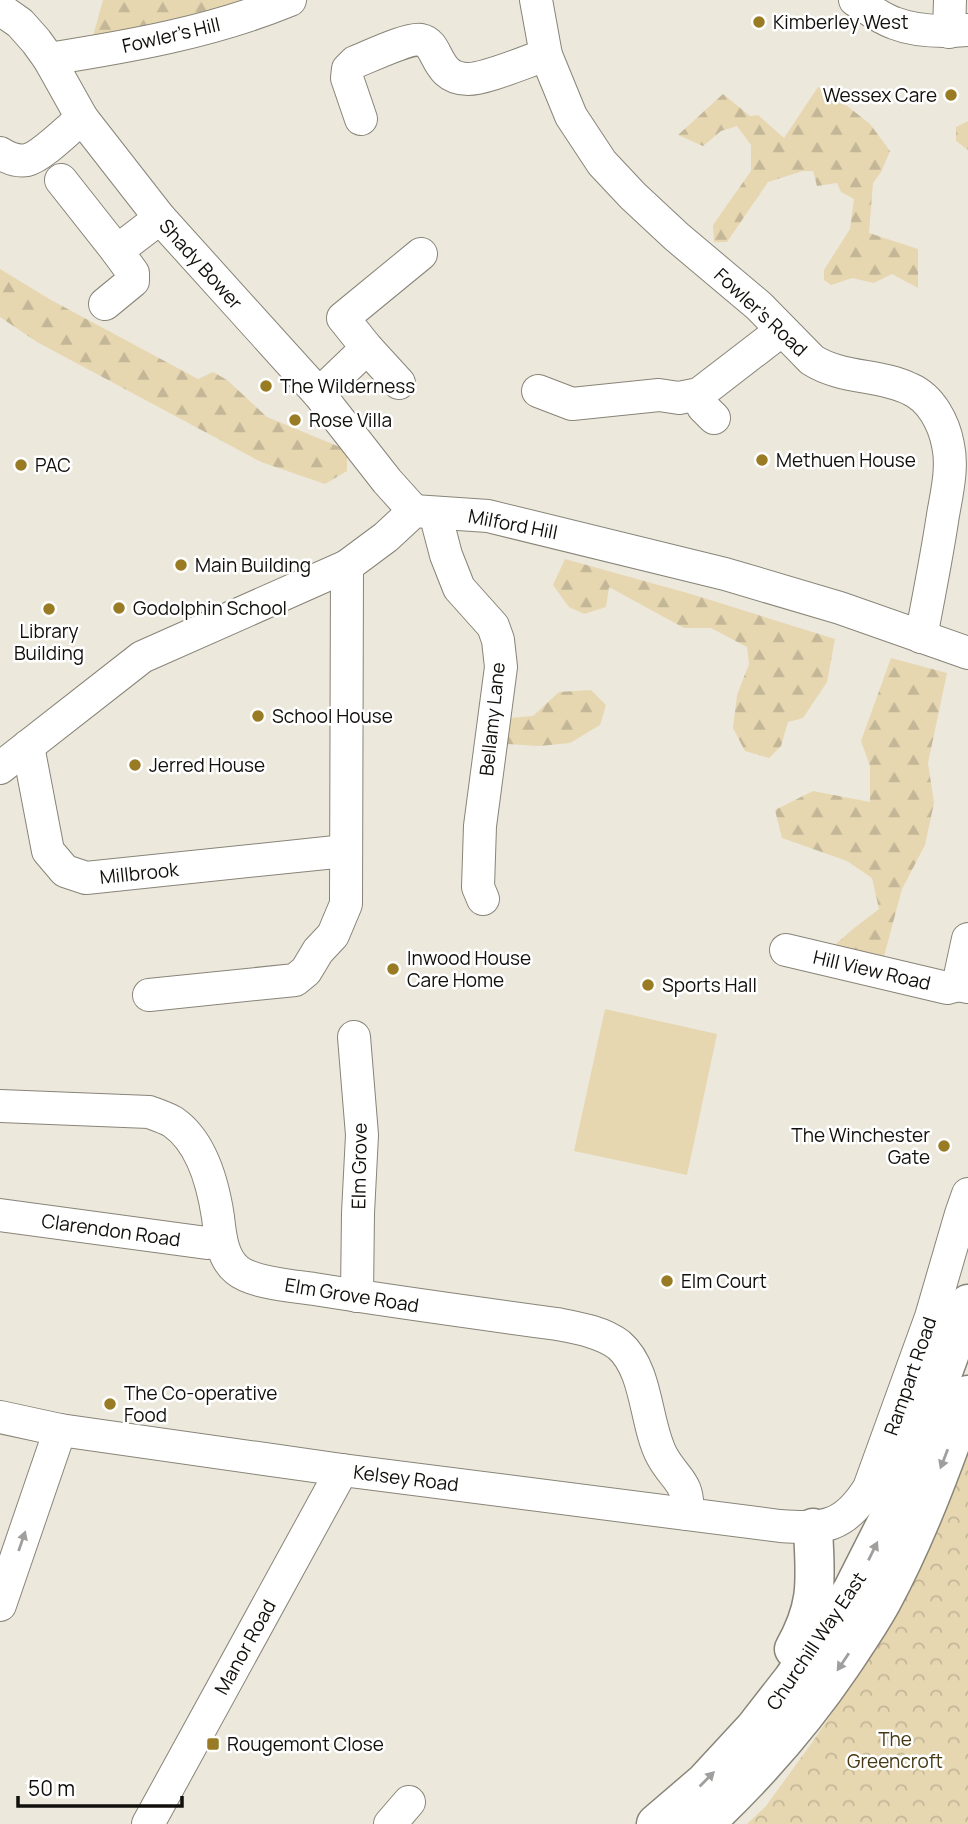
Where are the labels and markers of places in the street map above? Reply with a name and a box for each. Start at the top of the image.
place label: Kimberley West [773,9,909,35]
marker: Kimberley West [751,14,767,30]
place label: Wessex Care [823,82,937,108]
marker: Wessex Care [943,87,959,103]
place label: The Wilderness [280,373,415,399]
marker: The Wilderness [258,378,274,394]
place label: Rose Villa [309,407,392,433]
marker: Rose Villa [287,412,303,428]
place label: Methuen House [776,447,916,473]
place label: PAC [35,452,71,478]
marker: Methuen House [754,452,770,468]
marker: PAC [13,457,29,473]
place label: Main Building [195,552,311,578]
marker: Main Building [173,557,189,573]
place label: Godolphin School [133,595,287,621]
marker: Godolphin School [111,600,127,616]
marker: Library Building [41,601,57,617]
place label: Library Building [14,618,84,666]
place label: School House [272,703,393,729]
marker: School House [250,708,266,724]
place label: Jerred House [149,752,265,778]
marker: Jerred House [127,757,143,773]
place label: Inwood House Care Home [407,945,531,993]
marker: Inwood House Care Home [385,961,401,977]
place label: Sports Hall [662,972,757,998]
marker: Sports Hall [640,977,656,993]
place label: The Winchester Gate [791,1122,930,1170]
marker: The Winchester Gate [936,1138,952,1154]
place label: Elm Court [681,1268,767,1294]
marker: Elm Court [659,1273,675,1289]
place label: The Co-operative Food [124,1380,277,1428]
marker: The Co-operative Food [102,1396,118,1412]
place label: Rougemont Close [227,1731,384,1757]
marker: Rougemont Close [205,1736,221,1752]

